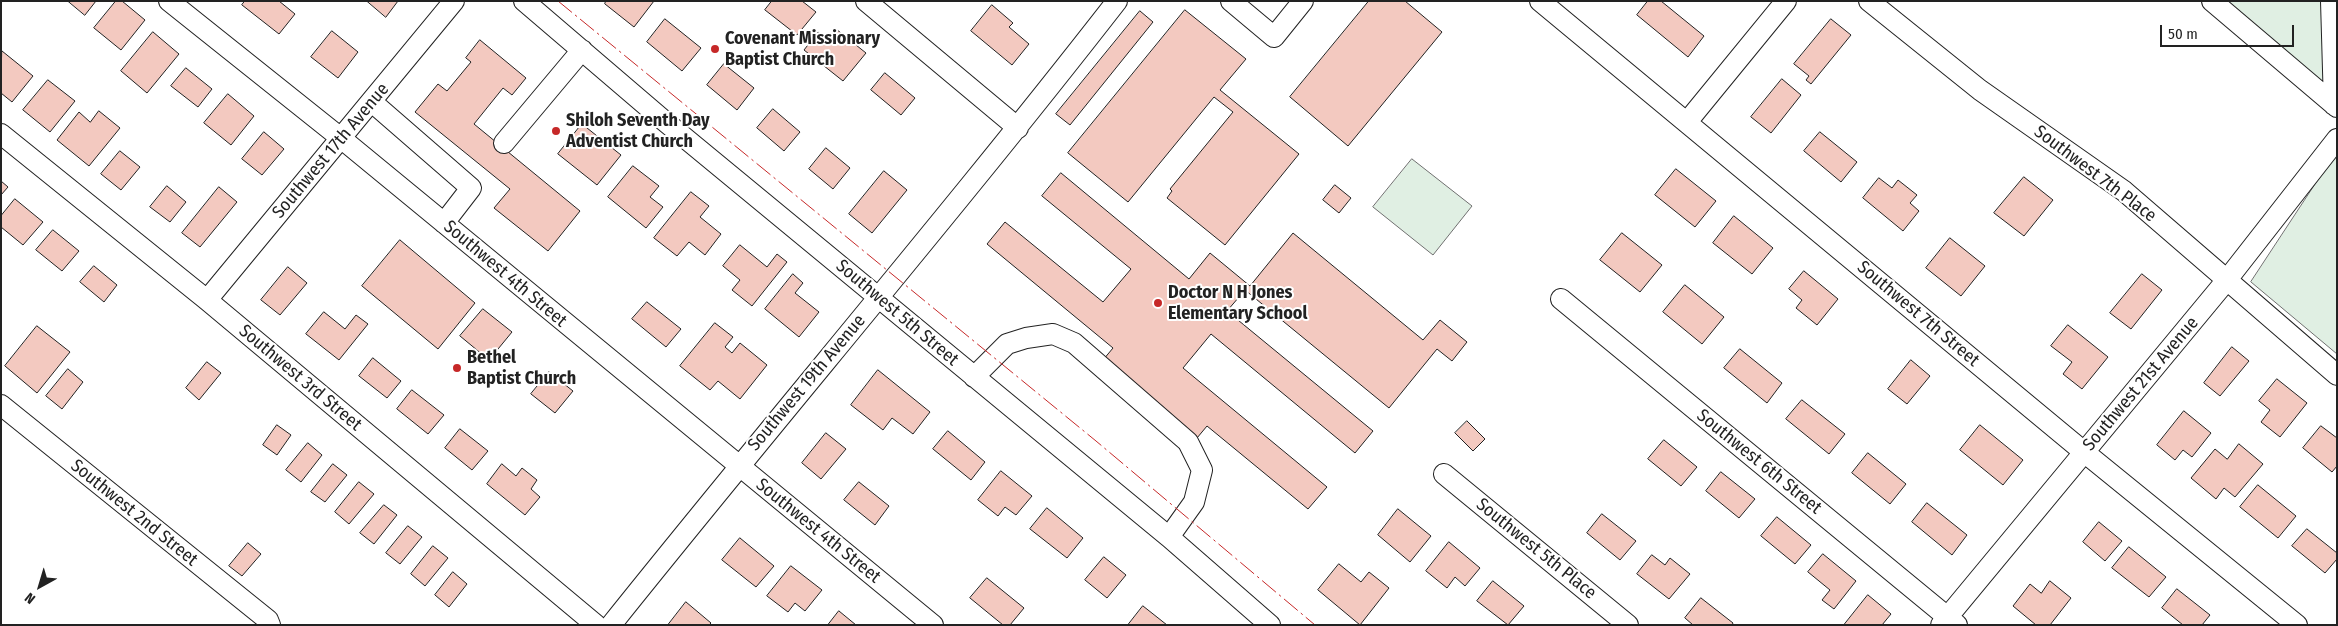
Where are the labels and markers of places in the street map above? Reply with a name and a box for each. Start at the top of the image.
place label: Covenant Missionary Baptist Church [725,28,880,70]
marker: Covenant Missionary Baptist Church [709,43,721,55]
place label: Shiloh Seventh Day Adventist Church [566,110,710,152]
marker: Shiloh Seventh Day Adventist Church [550,125,562,137]
place label: Doctor N H Jones Elementary School [1168,282,1307,324]
marker: Doctor N H Jones Elementary School [1152,297,1164,309]
place label: Bethel Baptist Church [467,347,576,389]
marker: Bethel Baptist Church [451,362,463,374]

